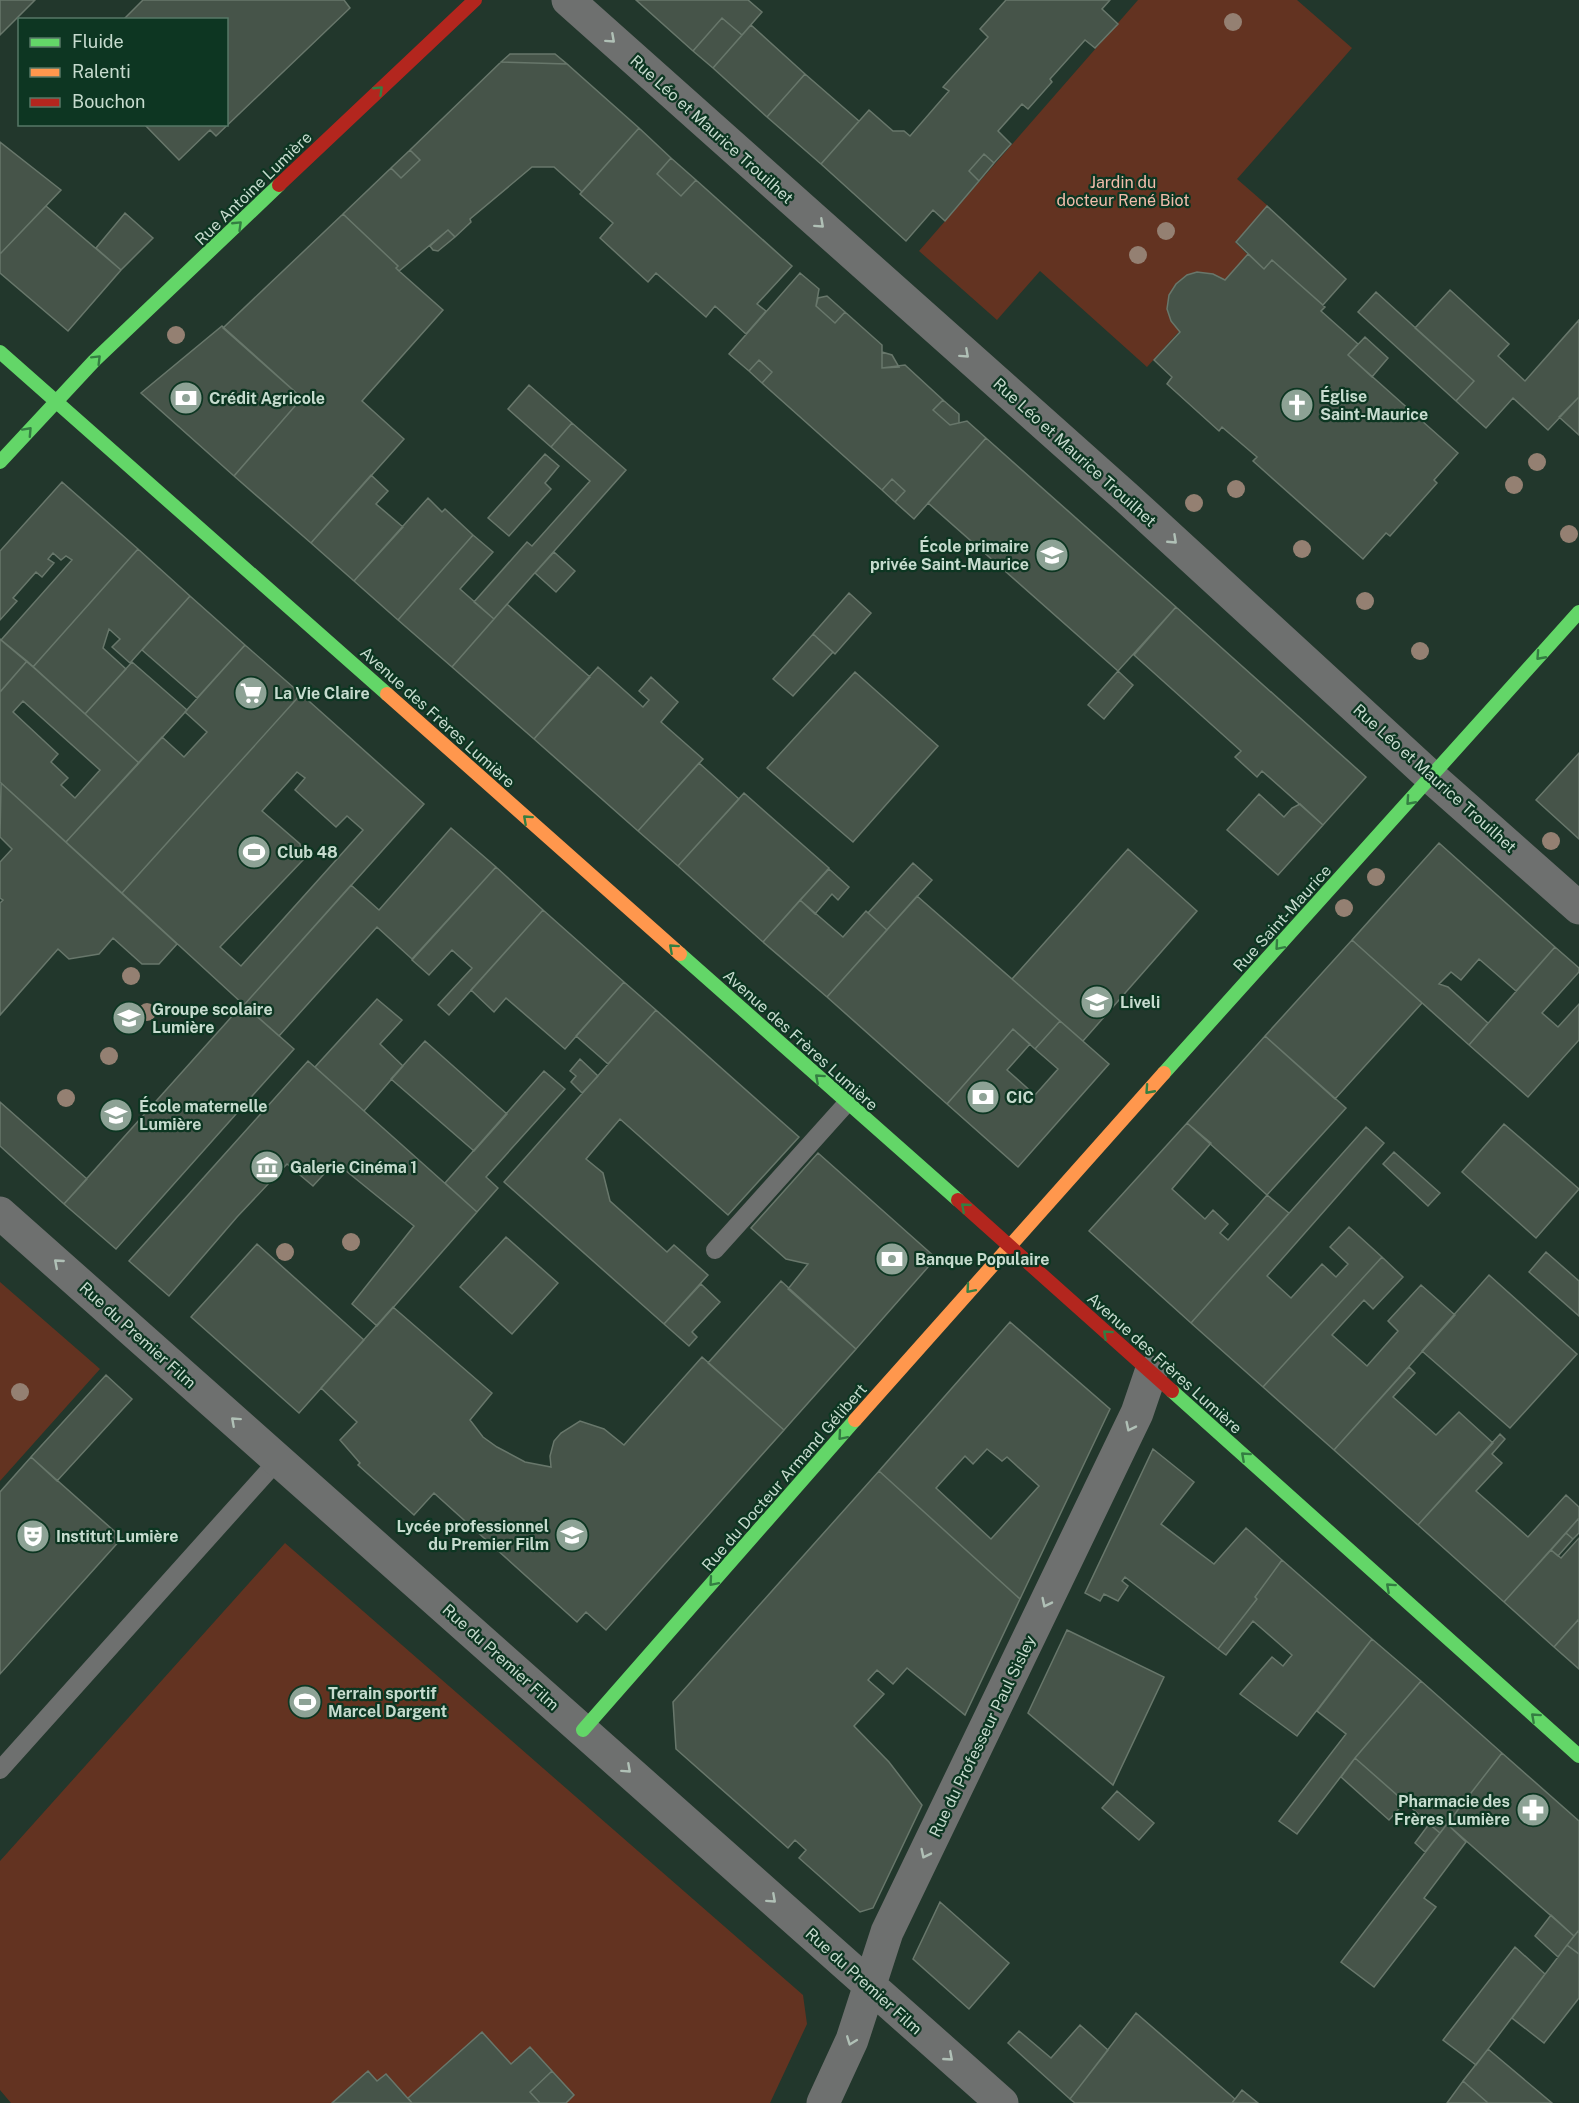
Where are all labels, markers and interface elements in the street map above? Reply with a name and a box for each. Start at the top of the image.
legend [18,18,228,126]
text: Fluide [72,31,124,52]
one-way arrow [604,32,615,43]
street label: Rue Léo et Maurice Trouilhet [626,51,797,208]
text: Ralenti [72,61,131,82]
one-way arrow [372,87,383,98]
text: Bouchon [72,91,145,112]
street label: Rue Antoine Lumière [191,128,316,249]
park label: Jardin du docteur René Biot [1057,173,1189,210]
one-way arrow [813,217,824,228]
one-way arrow [231,221,242,232]
one-way arrow [958,347,969,358]
one-way arrow [90,355,100,366]
street label: Rue Léo et Maurice Trouilhet [989,374,1160,531]
bank icon: Crédit Agricole [168,380,204,416]
place label: Église Saint-Maurice [1320,386,1428,424]
church icon: Église Saint-Maurice [1279,387,1315,423]
place label: Crédit Agricole [209,389,325,408]
one-way arrow [21,428,32,438]
one-way arrow [1166,533,1177,544]
place label: École primaire privée Saint-Maurice [870,536,1029,574]
school or university icon: École primaire privée Saint-Maurice [1034,537,1070,573]
street label: Avenue des Frères Lumière [356,643,519,792]
one-way arrow [1536,649,1547,659]
supermarket icon: La Vie Claire [233,675,269,711]
place label: La Vie Claire [274,684,370,703]
street label: Rue Léo et Maurice Trouilhet [1349,700,1520,857]
one-way arrow [1406,794,1417,805]
one-way arrow [523,815,534,826]
sports icon: Club 48 [236,834,272,870]
place label: Club 48 [277,843,338,862]
street label: Rue Saint-Maurice [1229,861,1335,976]
one-way arrow [1275,939,1286,949]
one-way arrow [669,944,680,955]
street label: Avenue des Frères Lumière [719,966,882,1115]
school or university icon: Liveli [1079,984,1115,1020]
place label: Liveli [1120,993,1160,1012]
school or university icon: Groupe scolaire Lumière [111,1000,147,1036]
place label: Groupe scolaire Lumière [152,1000,273,1037]
one-way arrow [815,1074,826,1085]
bank icon: CIC [965,1079,1001,1115]
one-way arrow [1145,1083,1156,1094]
place label: CIC [1006,1088,1034,1107]
place label: École maternelle Lumière [139,1096,268,1134]
school or university icon: École maternelle Lumière [98,1097,134,1133]
museum icon: Galerie Cinéma 1 [249,1149,285,1185]
place label: Galerie Cinéma 1 [290,1158,417,1177]
one-way arrow [961,1203,972,1214]
bank icon: Banque Populaire [874,1241,910,1277]
place label: Banque Populaire [915,1250,1049,1269]
one-way arrow [54,1259,65,1270]
street label: Rue du Premier Film [76,1278,200,1393]
one-way arrow [966,1282,977,1293]
street label: Avenue des Frères Lumière [1083,1289,1246,1438]
one-way arrow [1103,1330,1114,1341]
street label: Rue du Docteur Armand Gélibert [698,1380,871,1575]
one-way arrow [231,1417,242,1428]
one-way arrow [1126,1421,1138,1432]
one-way arrow [838,1429,849,1440]
one-way arrow [1241,1452,1252,1463]
place label: Lycée professionnel du Premier Film [397,1517,549,1554]
school or university icon: Lycée professionnel du Premier Film [554,1517,590,1553]
theatre icon: Institut Lumière [15,1518,51,1554]
place label: Institut Lumière [56,1527,179,1546]
one-way arrow [709,1576,720,1586]
one-way arrow [1386,1583,1397,1594]
one-way arrow [1041,1596,1053,1607]
street label: Rue du Premier Film [439,1600,563,1715]
street label: Rue du Professeur Paul Sisley [925,1632,1040,1840]
sports icon: Terrain sportif Marcel Dargent [287,1684,323,1720]
place label: Terrain sportif Marcel Dargent [328,1684,447,1721]
one-way arrow [1532,1713,1542,1724]
one-way arrow [620,1762,631,1773]
place label: Pharmacie des Frères Lumière [1394,1792,1510,1829]
pharmacy icon: Pharmacie des Frères Lumière [1515,1792,1551,1828]
one-way arrow [920,1848,932,1859]
one-way arrow [765,1892,776,1903]
street label: Rue du Premier Film [802,1924,926,2039]
one-way arrow [846,2035,858,2046]
one-way arrow [943,2050,953,2061]

